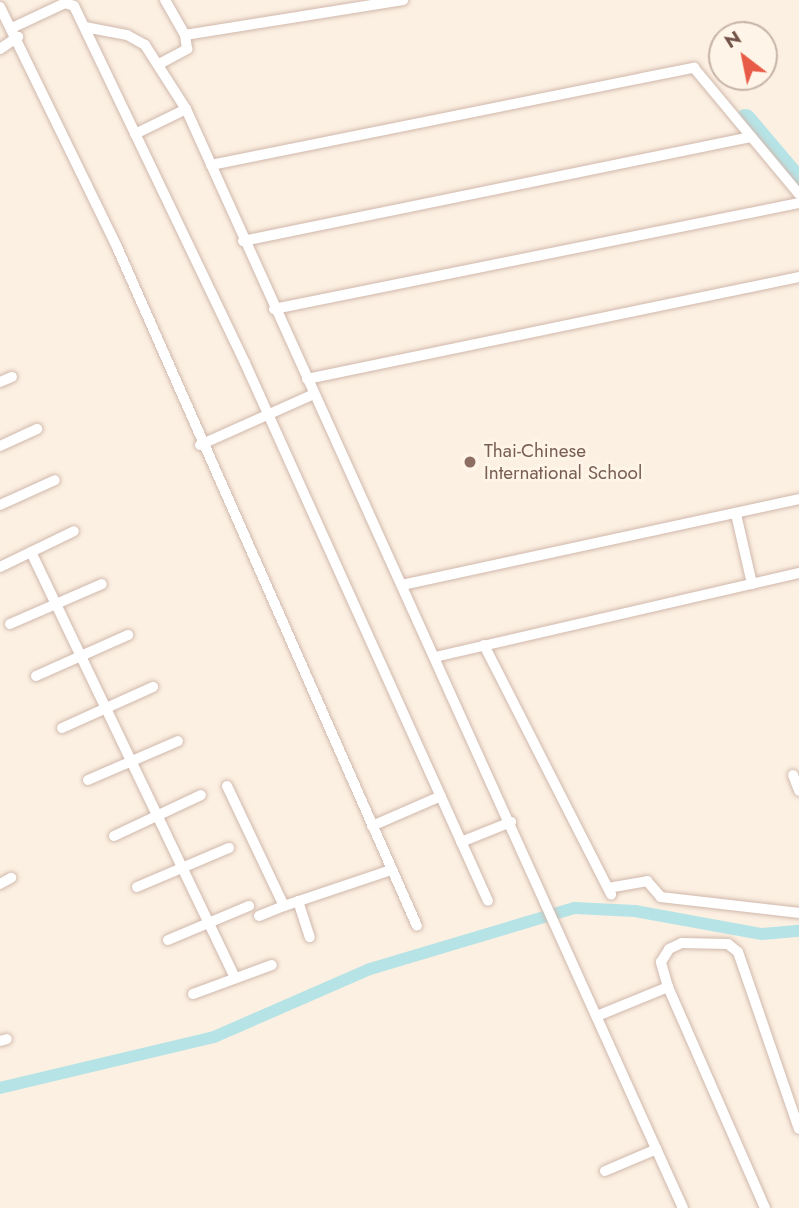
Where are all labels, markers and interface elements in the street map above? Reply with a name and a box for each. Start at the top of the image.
north arrow [708,21,778,91]
text: N [719,24,746,55]
place label: Thai-Chinese International School [484,440,642,484]
marker: Thai-Chinese International School [462,454,478,470]

